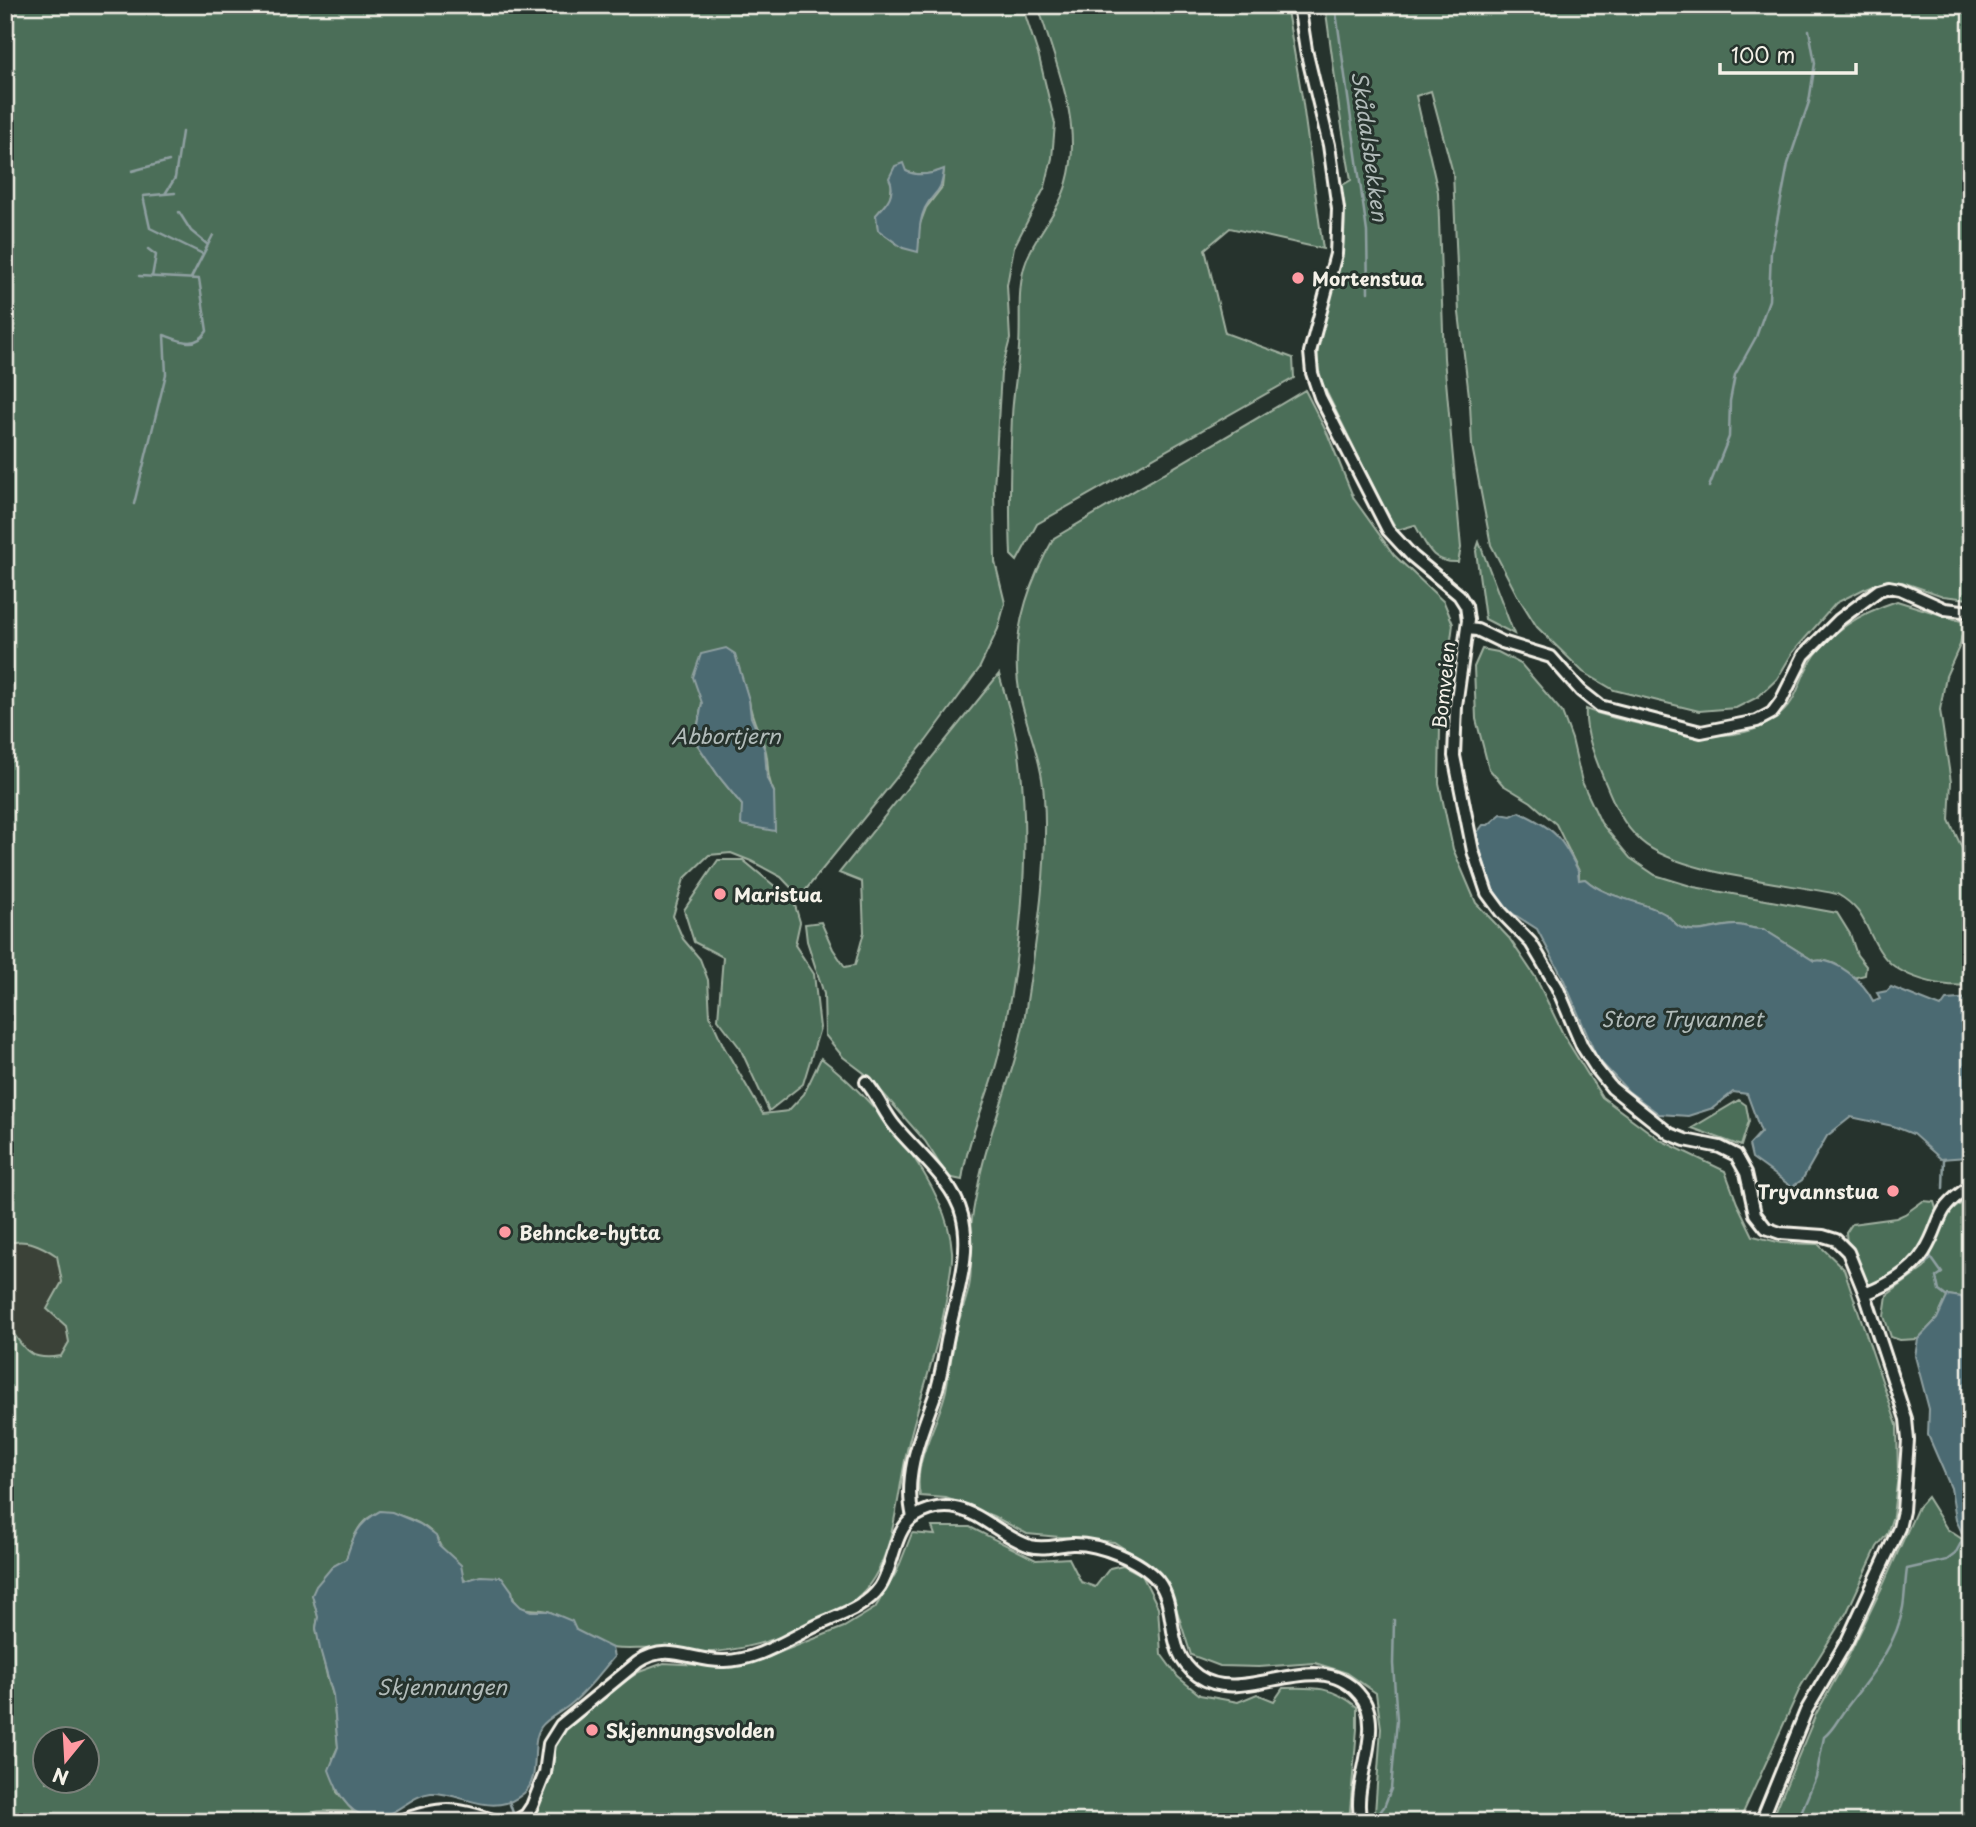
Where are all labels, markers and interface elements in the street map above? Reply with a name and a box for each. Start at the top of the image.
scale bar [1720,32,1857,76]
text: 100 m [1731,38,1795,70]
water label: Skådalsbekken [1345,69,1398,224]
place label: Mortenstua [1312,264,1424,292]
marker: Mortenstua [1290,270,1306,286]
street label: Bomveien [1424,640,1462,730]
water label: Abbortjern [671,719,781,751]
place label: Maristua [734,880,823,908]
marker: Maristua [712,886,728,902]
water label: Store Tryvannet [1601,1002,1765,1034]
place label: Tryvannstua [1758,1177,1879,1205]
marker: Tryvannstua [1885,1183,1901,1199]
place label: Behncke-hytta [519,1218,661,1246]
marker: Behncke-hytta [497,1224,513,1240]
water label: Skjennungen [377,1670,508,1702]
place label: Skjennungsvolden [606,1716,775,1744]
marker: Skjennungsvolden [584,1722,600,1738]
north arrow [32,1726,102,1796]
text: N [49,1761,72,1793]

